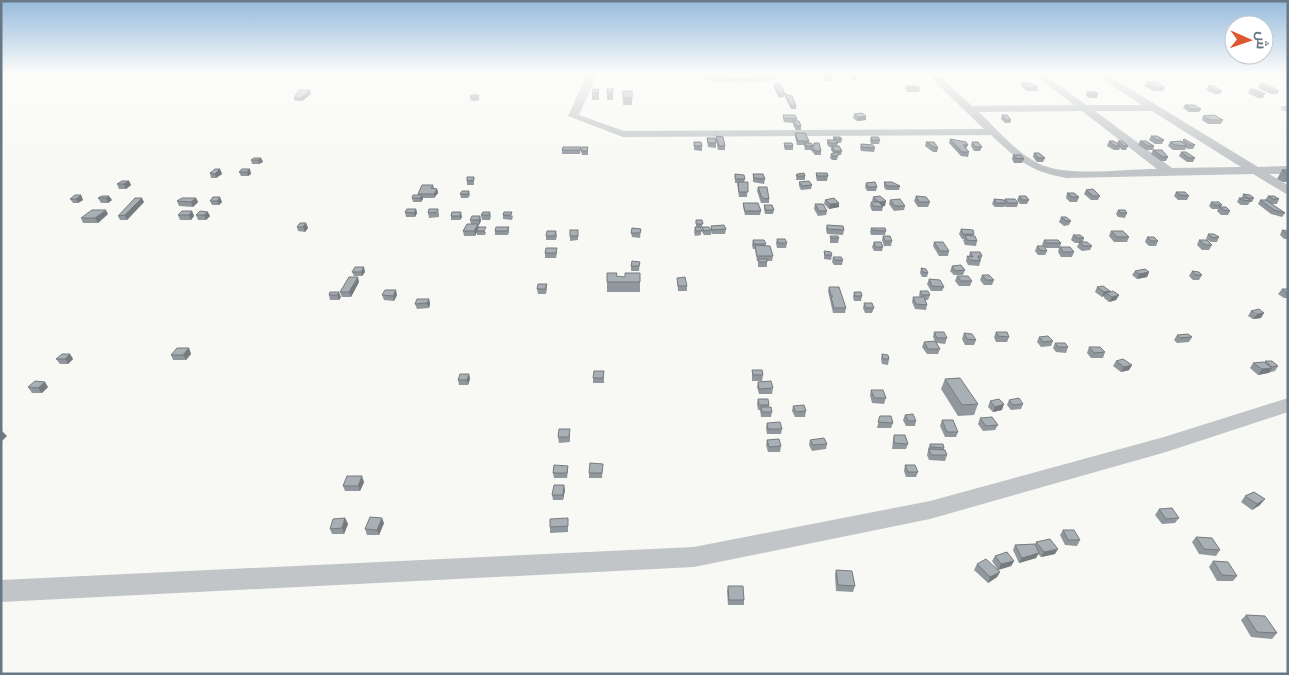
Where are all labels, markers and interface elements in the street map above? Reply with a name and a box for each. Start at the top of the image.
north arrow [1224,15,1274,65]
text: ش [1253,31,1271,50]

